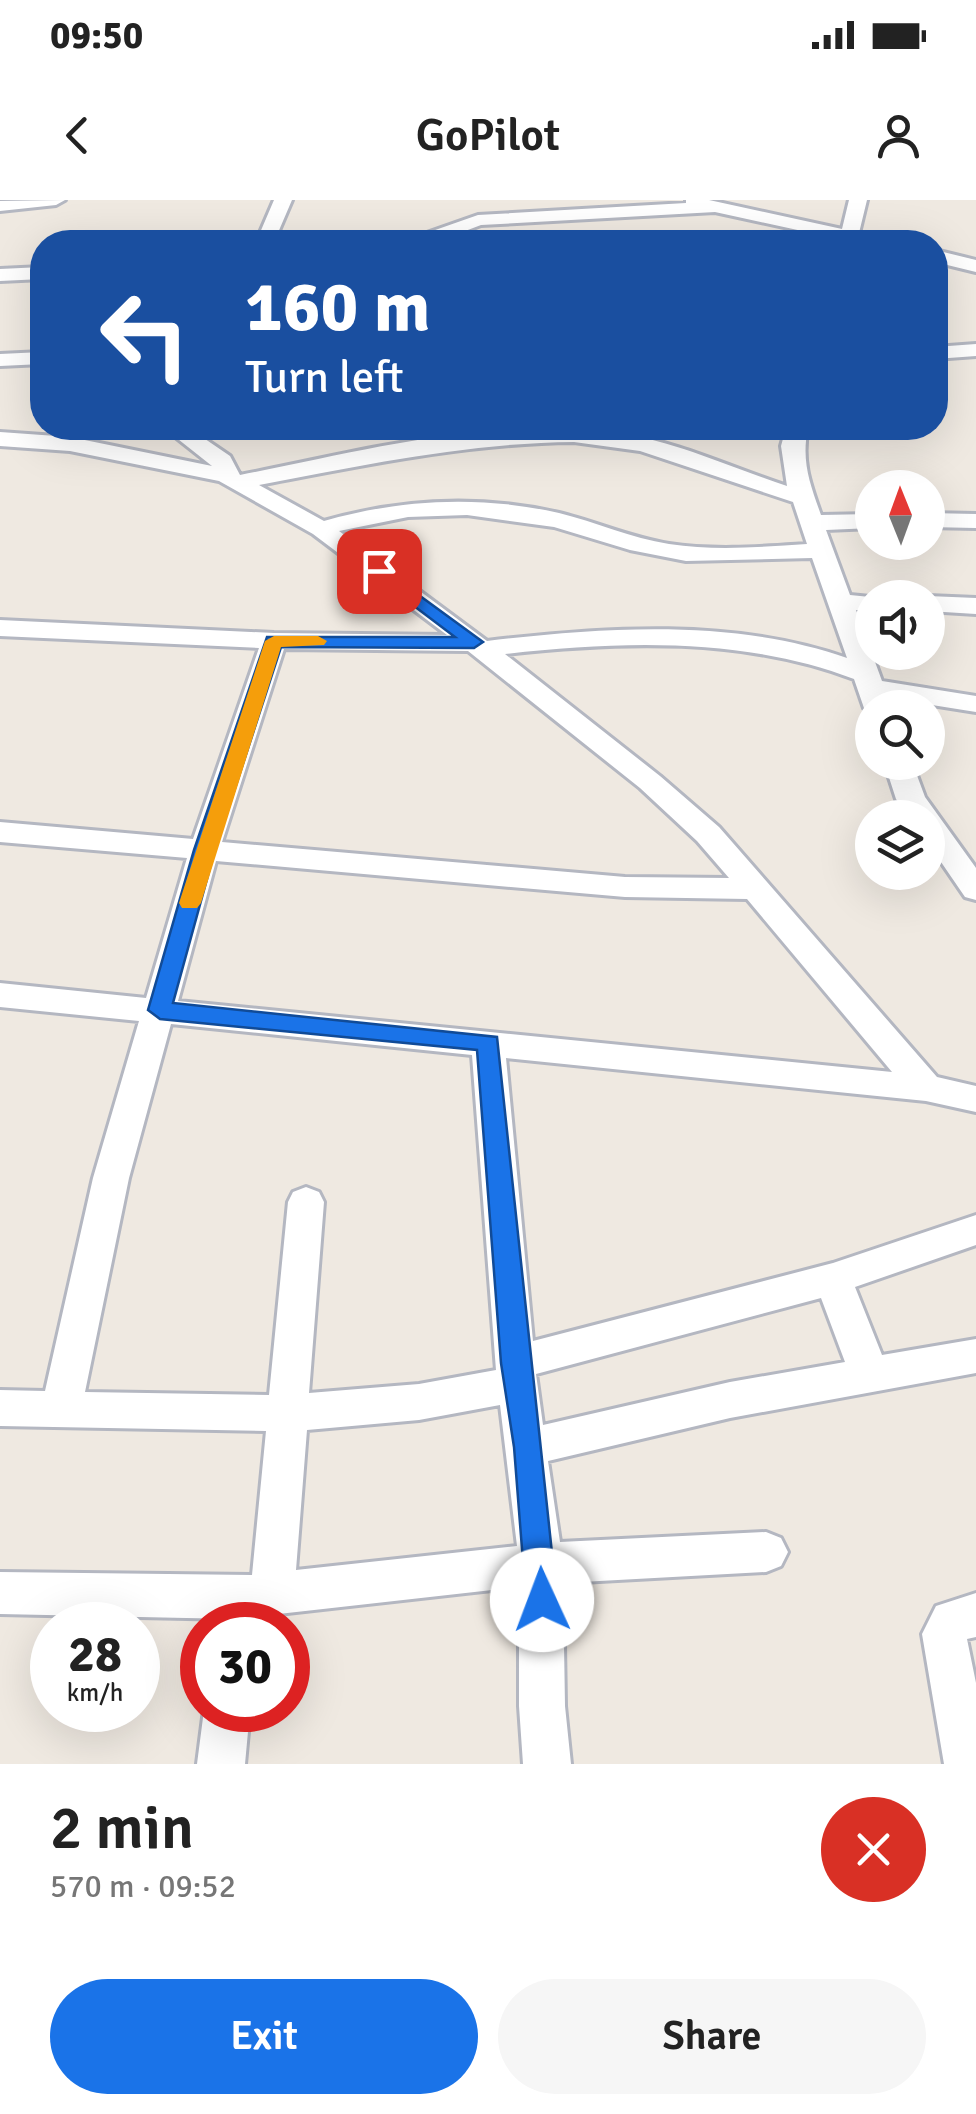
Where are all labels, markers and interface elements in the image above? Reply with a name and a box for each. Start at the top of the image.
text: 09:50 [50,12,143,59]
icon: back [50,108,105,163]
text: GoPilot [416,108,560,163]
icon: person [871,108,926,163]
text: 160 m [245,264,430,350]
icon: left [80,270,210,400]
text: Turn left [245,350,404,405]
north arrow [855,470,945,560]
map controls [855,470,945,890]
pin [337,529,422,614]
icon: arrive [352,544,407,599]
button: sound [855,580,945,670]
button: search [855,690,945,780]
button: layers [855,800,945,890]
position arrow [490,1548,594,1652]
speed limit sign: 30 [180,1602,310,1732]
text: 28 [68,1624,122,1686]
text: km/h [67,1677,123,1708]
text: 2 min [50,1792,194,1866]
button: close [821,1797,926,1902]
text: 570 m · 09:52 [50,1867,236,1906]
button: Exit [50,1979,478,2094]
button: Share [498,1979,926,2094]

